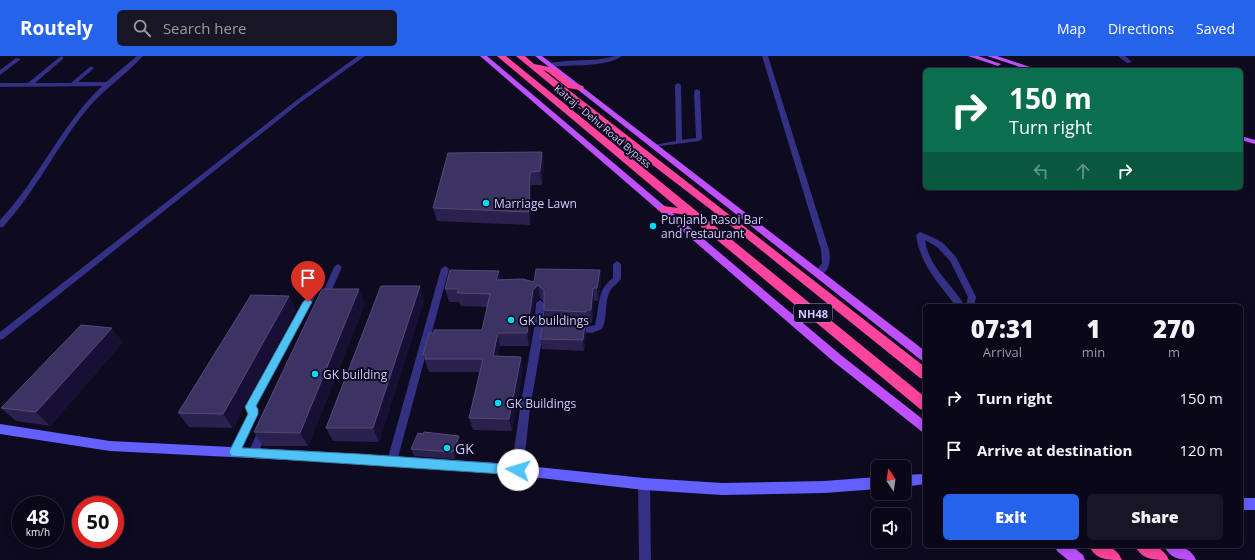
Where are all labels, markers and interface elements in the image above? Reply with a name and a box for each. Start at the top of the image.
search box [117,10,397,46]
text: Routely [20,15,93,41]
icon: search [131,17,153,39]
text: Search here [163,18,246,38]
text: Map [1057,19,1086,38]
text: Directions [1108,19,1174,38]
text: Saved [1196,19,1235,38]
text: 150 m [1009,79,1092,117]
street label: Katraj - Dehu Road Bypass [552,81,655,171]
icon: right [943,84,995,136]
text: Turn right [1009,115,1092,139]
icon: left [1030,160,1052,182]
icon: ahead [1072,160,1094,182]
icon: right [1114,160,1136,182]
place label: Marriage Lawn [494,195,577,212]
marker: Marriage Lawn [481,198,491,208]
place label: Punjanb Rasoi Bar and restaurant [661,211,763,242]
marker: Punjanb Rasoi Bar and restaurant [648,221,658,231]
pin [291,261,325,302]
icon: arrive [297,267,319,289]
road number: NH48 [794,304,832,322]
place label: GK buildings [519,312,589,329]
text: 07:31 [971,312,1034,345]
text: 1 [1086,312,1101,345]
text: 270 [1153,312,1195,345]
marker: GK buildings [506,315,516,325]
text: Arrival [983,343,1022,361]
text: min [1082,343,1105,361]
text: m [1168,343,1180,361]
place label: GK building [323,366,388,383]
marker: GK building [310,369,320,379]
icon: right [943,387,965,409]
text: Turn right [977,388,1052,408]
text: 150 m [1179,388,1223,408]
place label: GK Buildings [506,395,577,412]
marker: GK Buildings [493,398,503,408]
place label: GK [455,439,474,458]
icon: arrive [943,439,965,461]
text: Arrive at destination [977,440,1132,460]
text: 120 m [1179,440,1223,460]
marker: GK [442,443,452,453]
position arrow [497,449,539,491]
north arrow [871,460,911,500]
map controls [871,460,911,548]
button: Exit [943,494,1079,540]
button: Share [1087,494,1223,540]
speed limit sign: 50 [72,496,124,548]
text: 48 [27,503,49,530]
button: sound [871,508,911,548]
text: km/h [26,525,50,539]

